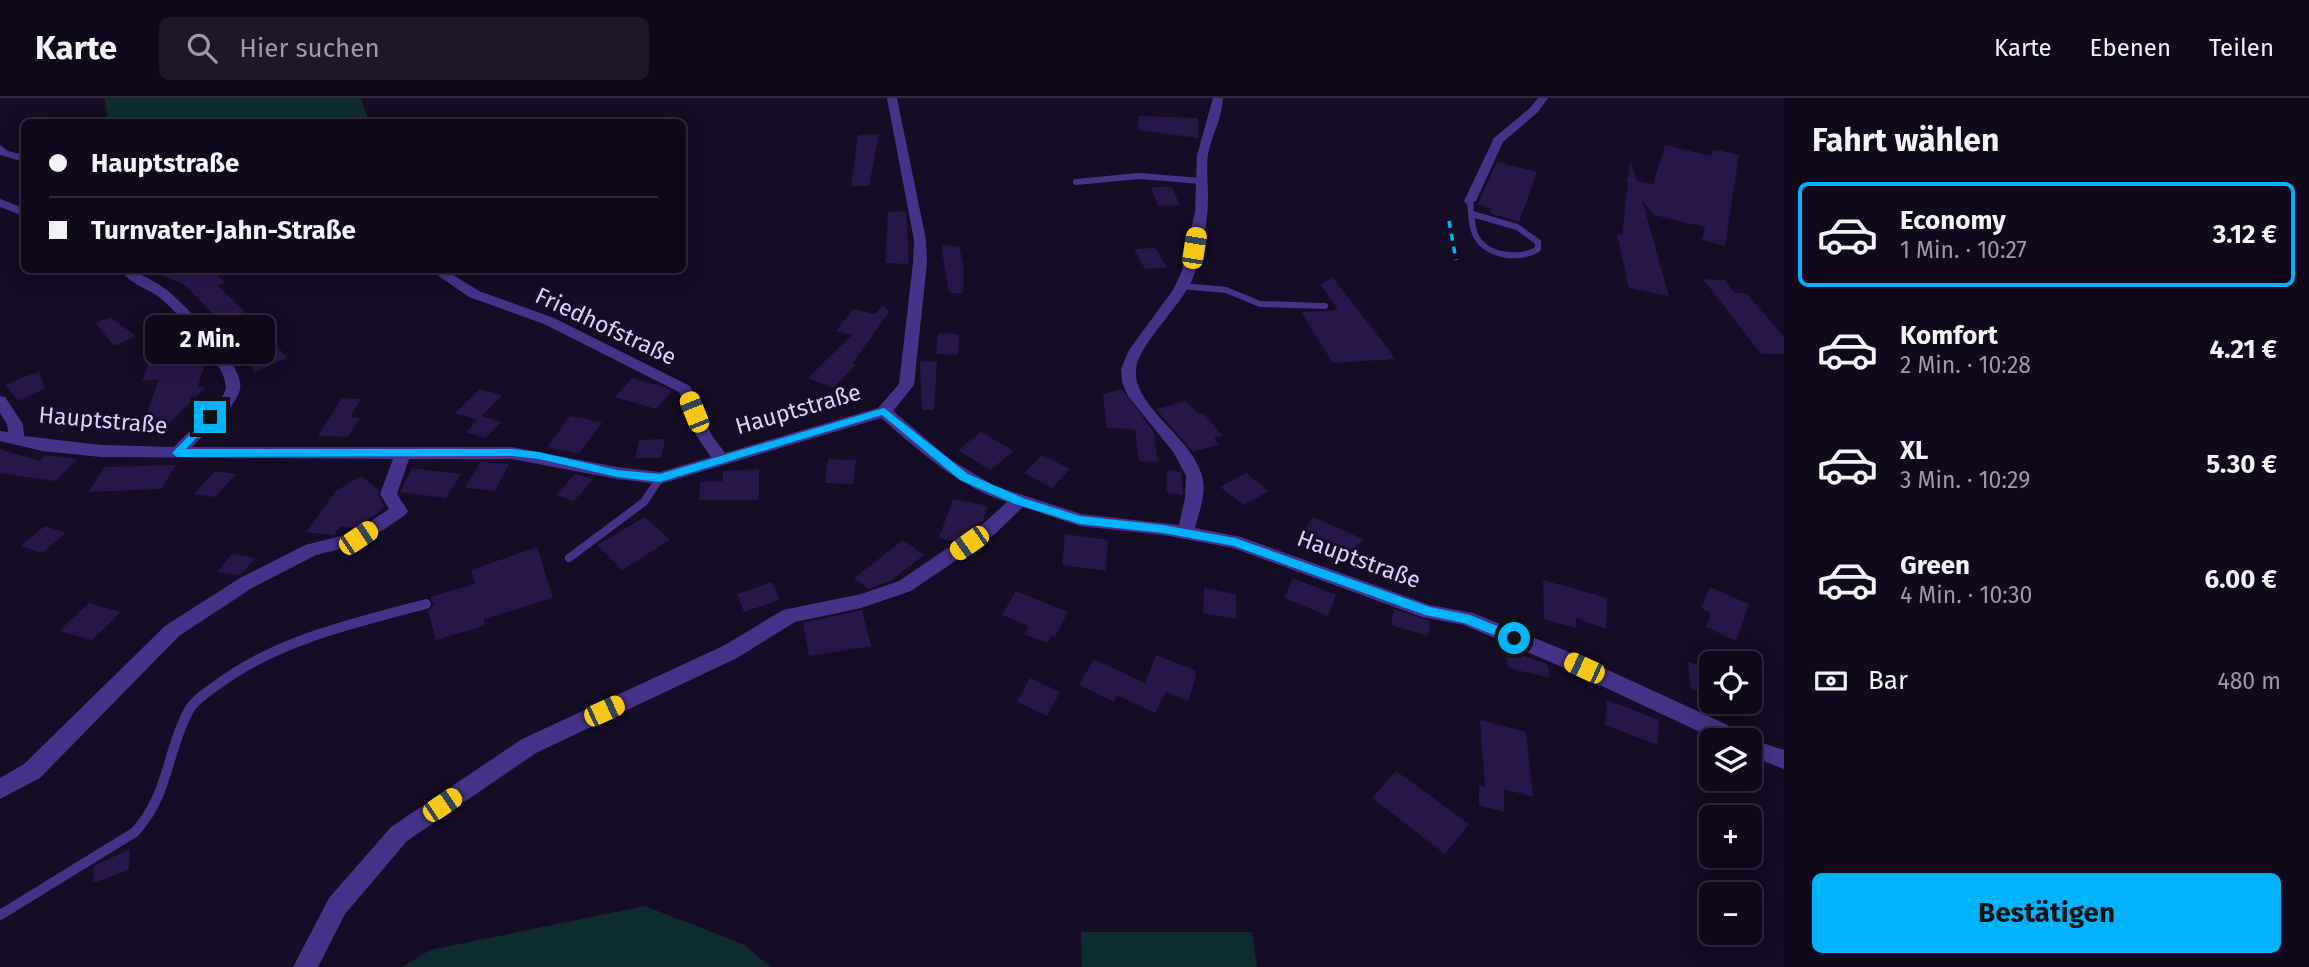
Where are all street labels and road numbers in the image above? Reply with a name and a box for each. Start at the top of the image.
street label: Friedhofstraße [531,281,681,371]
street label: Hauptstraße [732,378,864,440]
street label: Hauptstraße [37,400,169,440]
street label: Hauptstraße [1293,524,1425,594]

